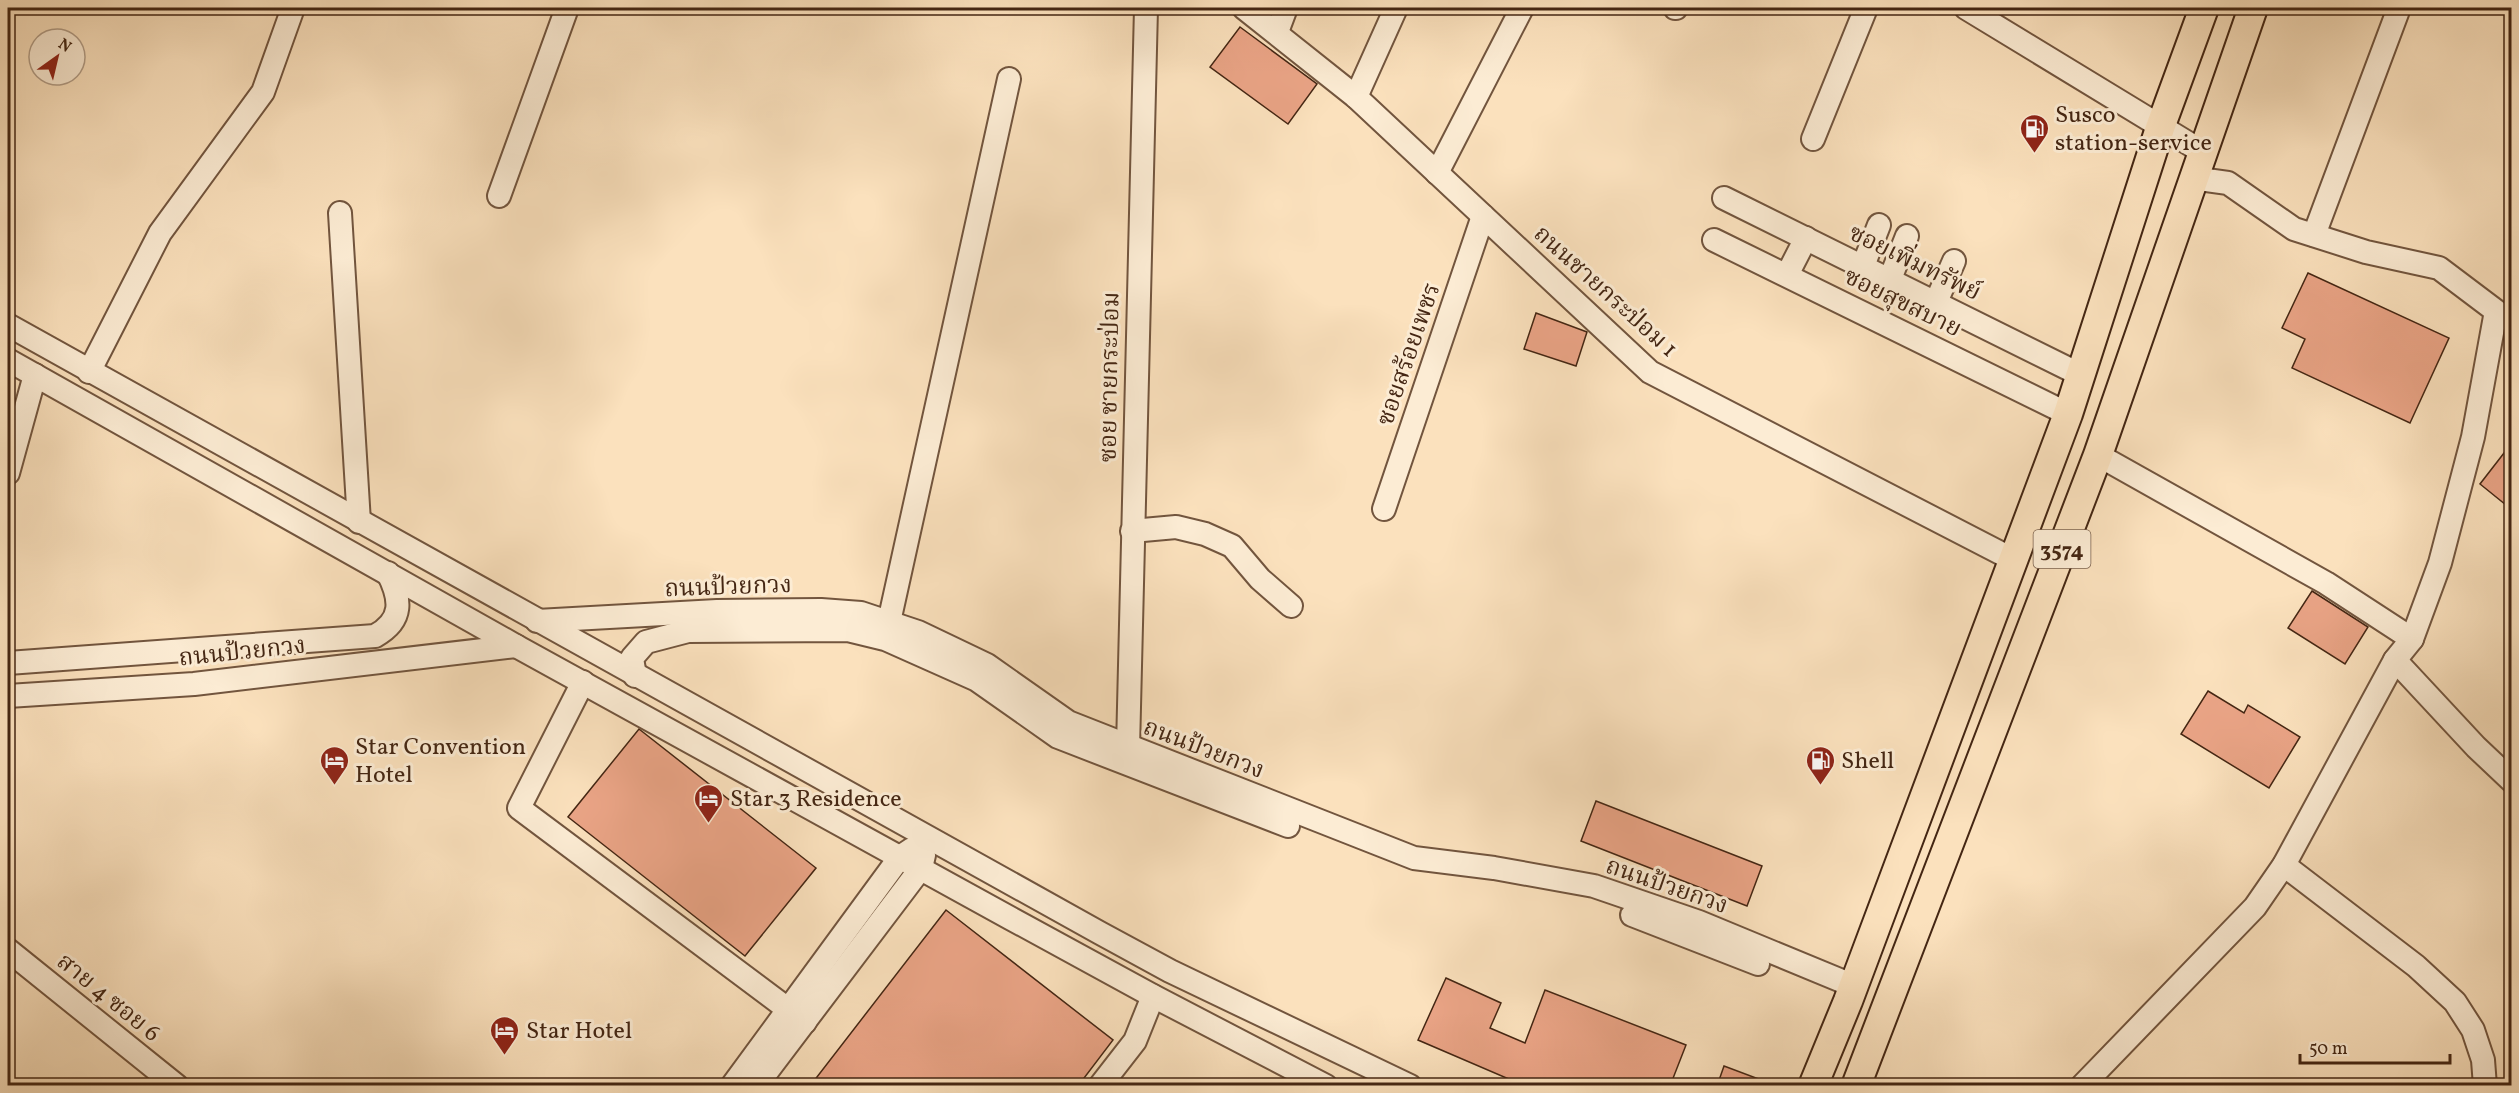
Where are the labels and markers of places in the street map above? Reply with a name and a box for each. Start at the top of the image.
place label: Susco station-service [2055,99,2212,161]
fuel station icon: Susco station-service [2018,112,2050,154]
place label: Star Convention Hotel [355,731,526,793]
hotel icon: Star Convention Hotel [318,744,350,786]
fuel station icon: Shell [1804,744,1836,786]
place label: Shell [1841,745,1894,779]
hotel icon: Star 3 Residence [693,782,725,824]
place label: Star 3 Residence [730,783,902,817]
hotel icon: Star Hotel [489,1014,521,1056]
place label: Star Hotel [526,1015,632,1049]

